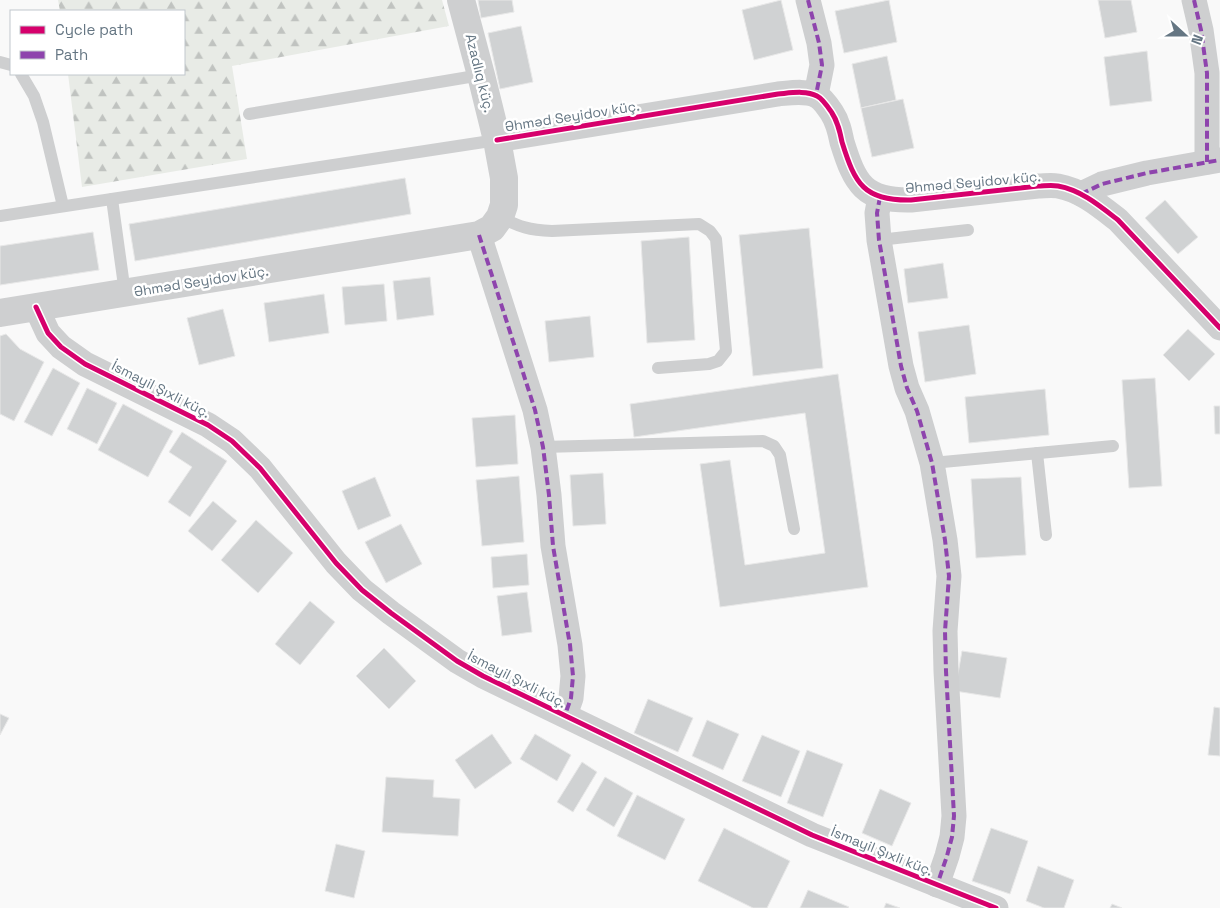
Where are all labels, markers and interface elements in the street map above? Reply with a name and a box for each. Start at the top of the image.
legend [10,10,185,75]
north arrow [1160,10,1210,60]
text: Cycle path [55,20,133,39]
street label: Azadlıq küç. [462,32,498,114]
text: N [1187,32,1207,47]
text: Path [55,45,88,64]
street label: Əhməd Seyidov küç. [503,96,641,136]
street label: Əhməd Seyidov küç. [905,167,1041,197]
street label: Əhməd Seyidov küç. [132,261,270,301]
street label: İsmayil Şıxli küç. [109,356,213,422]
street label: İsmayil Şıxli küç. [465,646,569,712]
street label: İsmayil Şıxli küç. [828,822,936,880]

